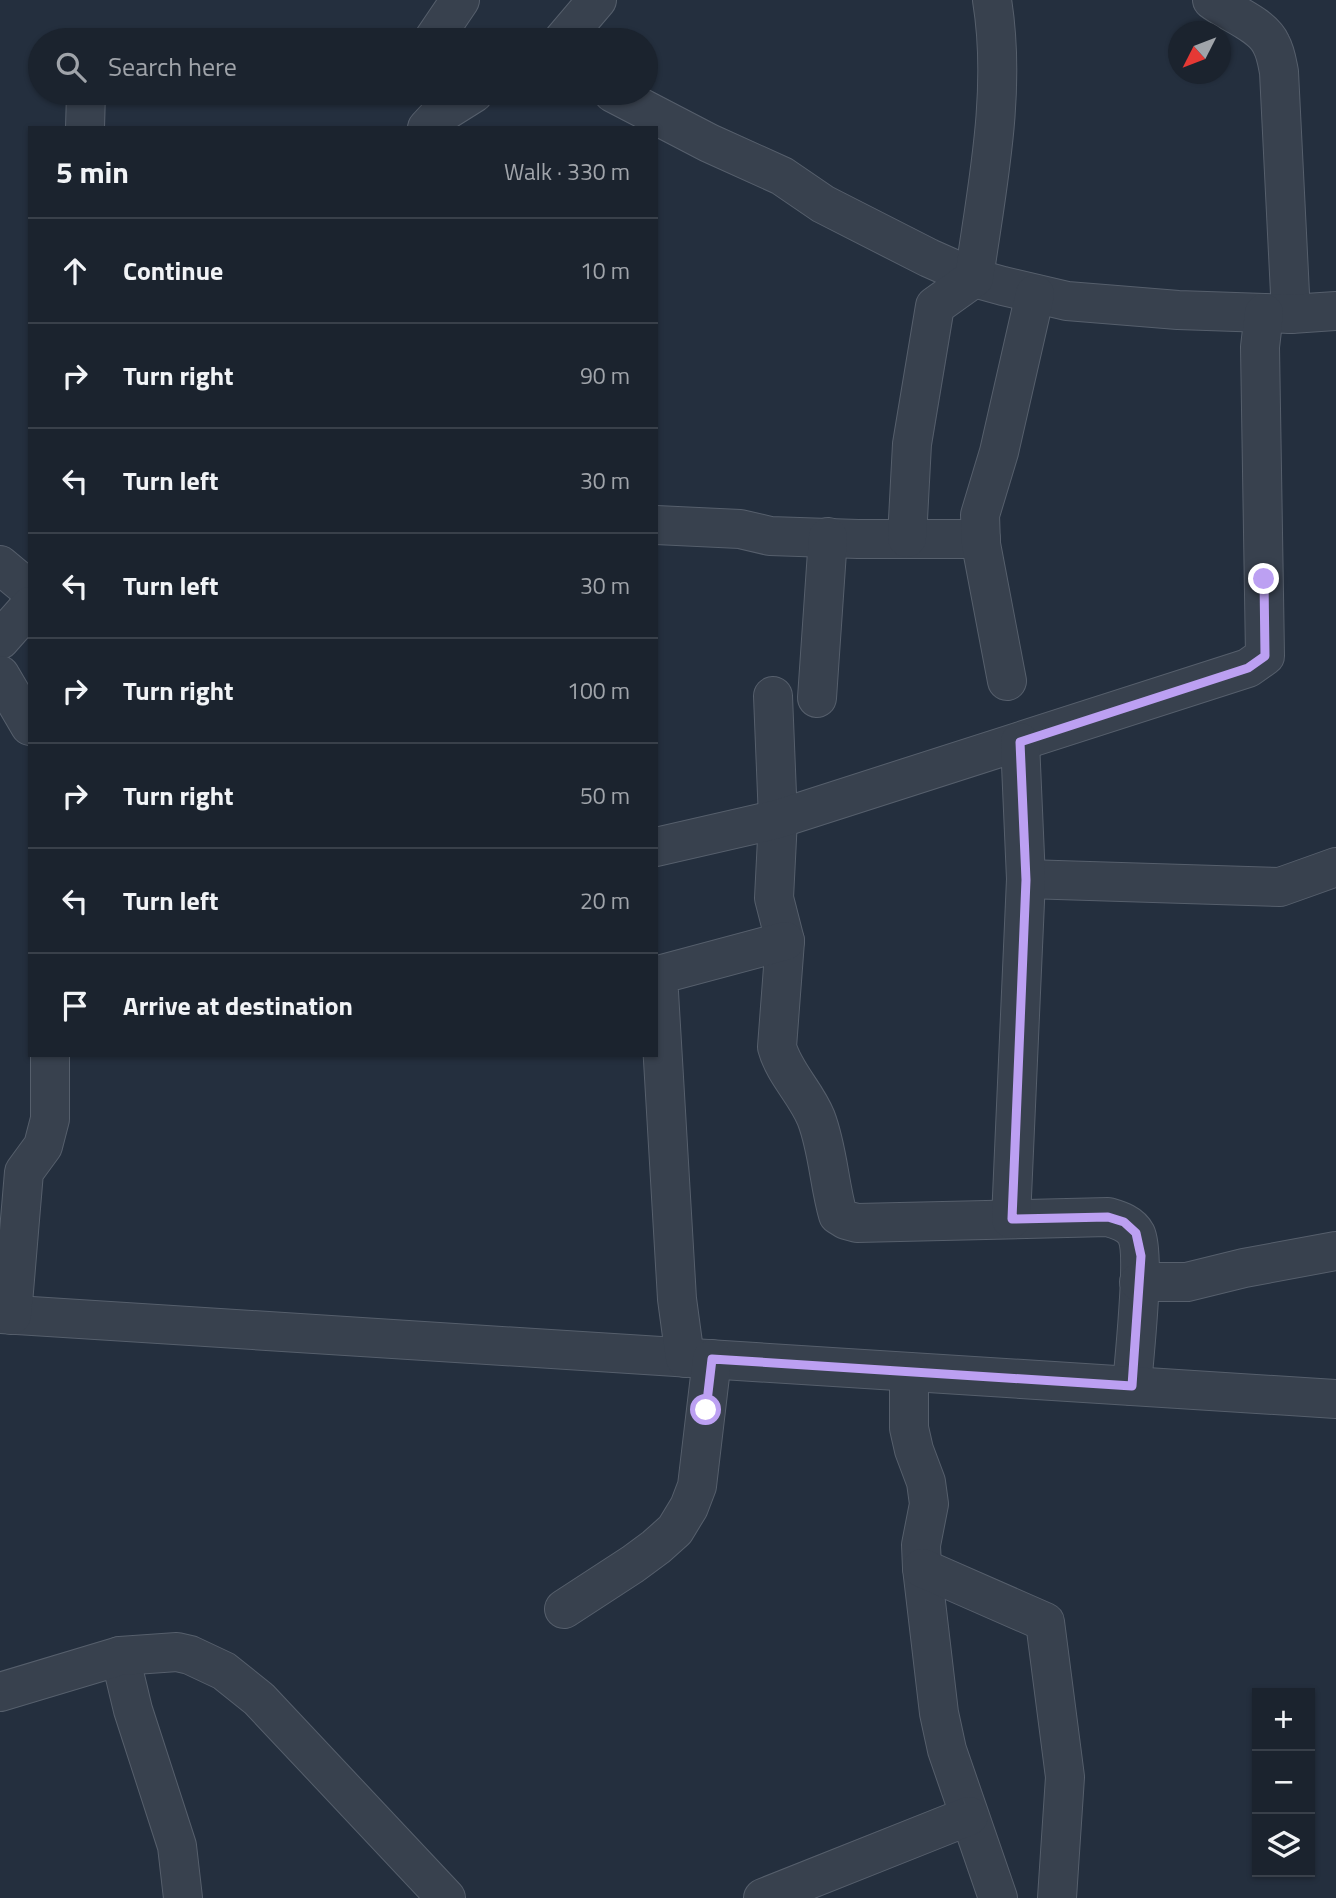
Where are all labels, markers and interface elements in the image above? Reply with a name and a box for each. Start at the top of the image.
north arrow [1168,21,1231,84]
search box [28,28,658,105]
text: Search here [108,47,237,86]
icon: search [52,48,90,86]
text: 5 min [56,149,129,195]
text: Walk · 330 m [504,154,630,189]
text: Continue [123,251,223,290]
icon: ahead [56,252,94,290]
text: 10 m [580,253,630,288]
text: Turn right [123,356,234,395]
icon: right [56,357,94,395]
text: 90 m [580,358,630,393]
text: Turn left [123,461,218,500]
icon: left [56,462,94,500]
text: 30 m [580,463,630,498]
route end [1248,563,1279,594]
text: Turn left [123,566,218,605]
icon: left [56,567,94,605]
text: 30 m [580,568,630,603]
text: Turn right [123,671,234,710]
icon: right [56,672,94,710]
text: 100 m [567,673,630,708]
text: Turn right [123,776,234,815]
icon: right [56,777,94,815]
text: 50 m [580,778,630,813]
text: Turn left [123,881,218,920]
icon: left [56,882,94,920]
text: 20 m [580,883,630,918]
text: Arrive at destination [123,986,353,1025]
icon: arrive [56,987,94,1025]
route start [690,1394,721,1425]
map controls [1252,1688,1315,1877]
button: + [1252,1688,1315,1751]
button: − [1252,1751,1315,1814]
button: layers [1252,1814,1315,1877]

